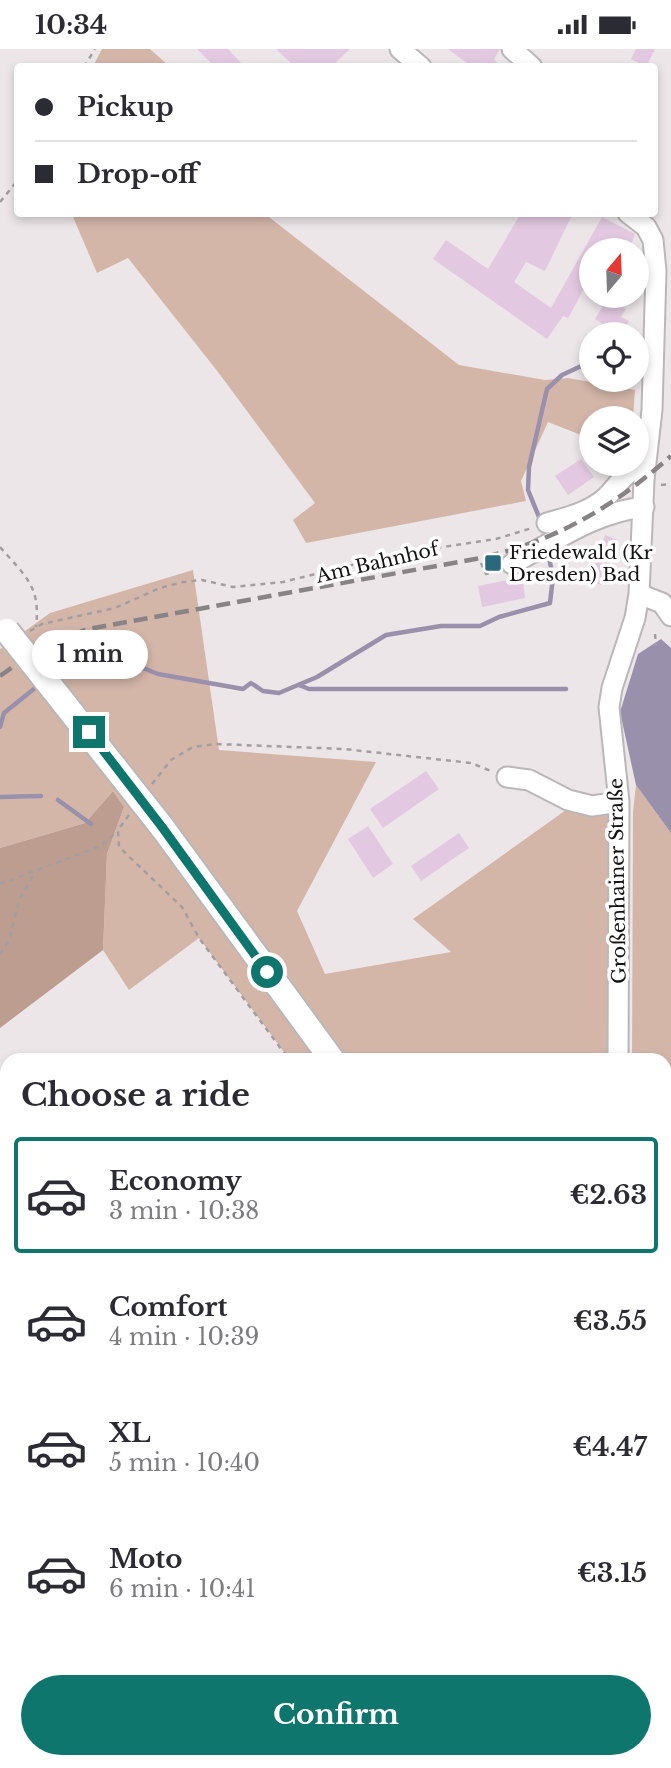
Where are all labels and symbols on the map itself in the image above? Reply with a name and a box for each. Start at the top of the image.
north arrow [579,238,649,308]
street label: Am Bahnhof [313,537,443,588]
place label: Friedewald (Kr Dresden) Bad [509,541,653,586]
marker: Friedewald (Kr Dresden) Bad [483,553,503,573]
callout: 1 min [31,631,147,679]
route end [73,716,105,748]
street label: Großenhainer Straße [604,778,631,984]
route start [251,956,283,988]

